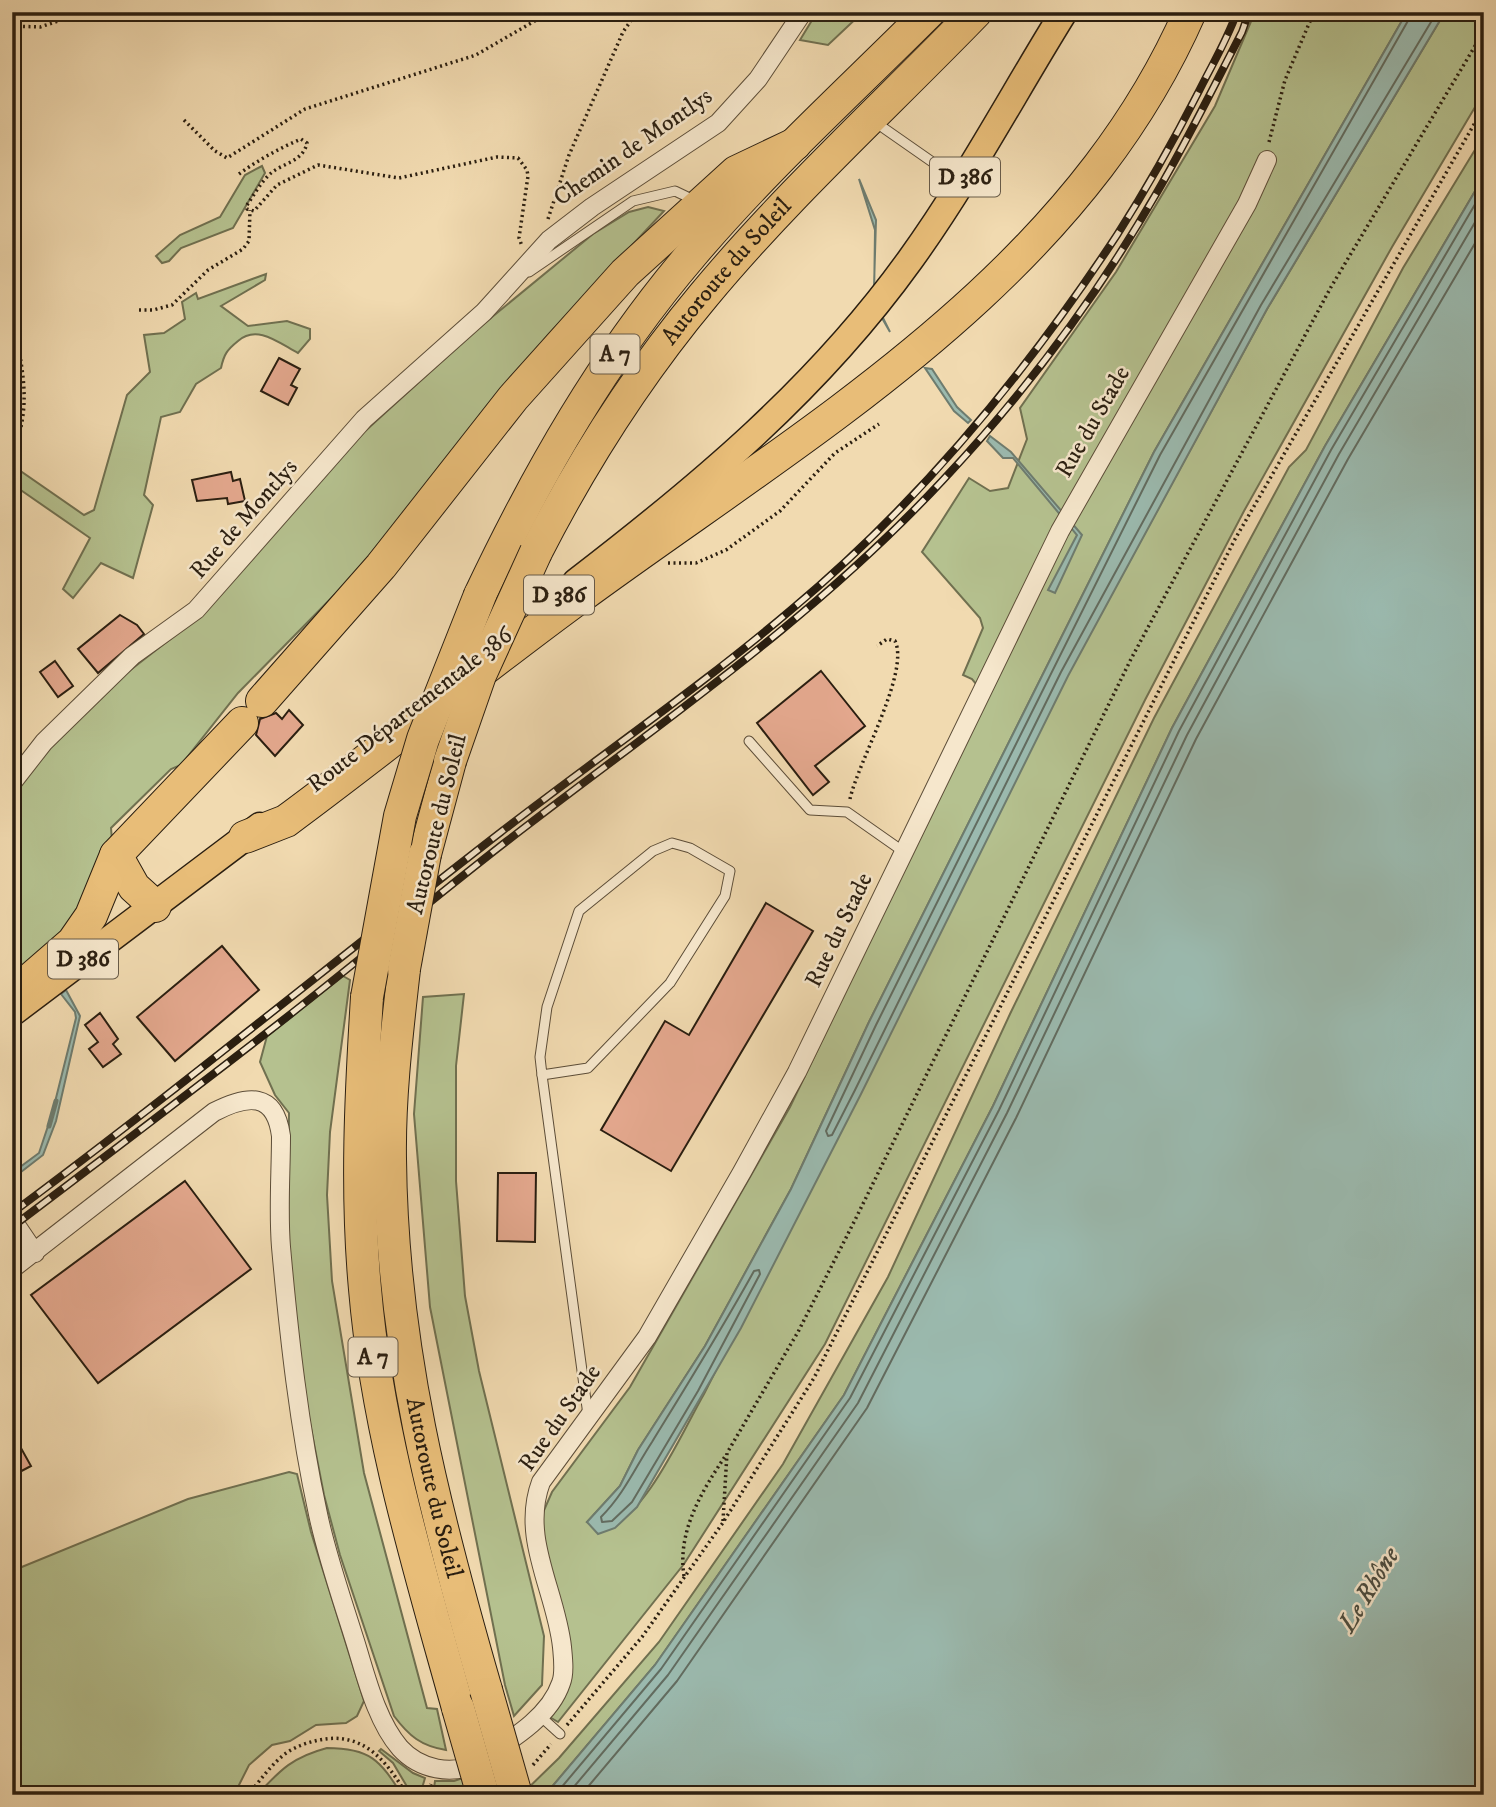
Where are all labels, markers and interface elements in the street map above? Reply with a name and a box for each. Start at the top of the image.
street label: Chemin de Montlys [548,81,718,213]
road number: D 386 [930,158,1000,196]
street label: Autoroute du Soleil [655,191,799,351]
road number: A 7 [590,334,640,374]
street label: Rue du Stade [1049,361,1137,483]
street label: Rue de Montlys [184,453,304,585]
road number: D 386 [524,576,594,614]
street label: Route Départementale 386 [301,620,520,800]
street label: Autoroute du Soleil [400,730,474,917]
street label: Rue du Stade [798,868,880,992]
road number: D 386 [48,940,118,978]
road number: A 7 [348,1338,398,1376]
street label: Rue du Stade [512,1359,608,1477]
street label: Autoroute du Soleil [399,1395,469,1582]
water label: Le Rhône [1330,1541,1408,1640]

